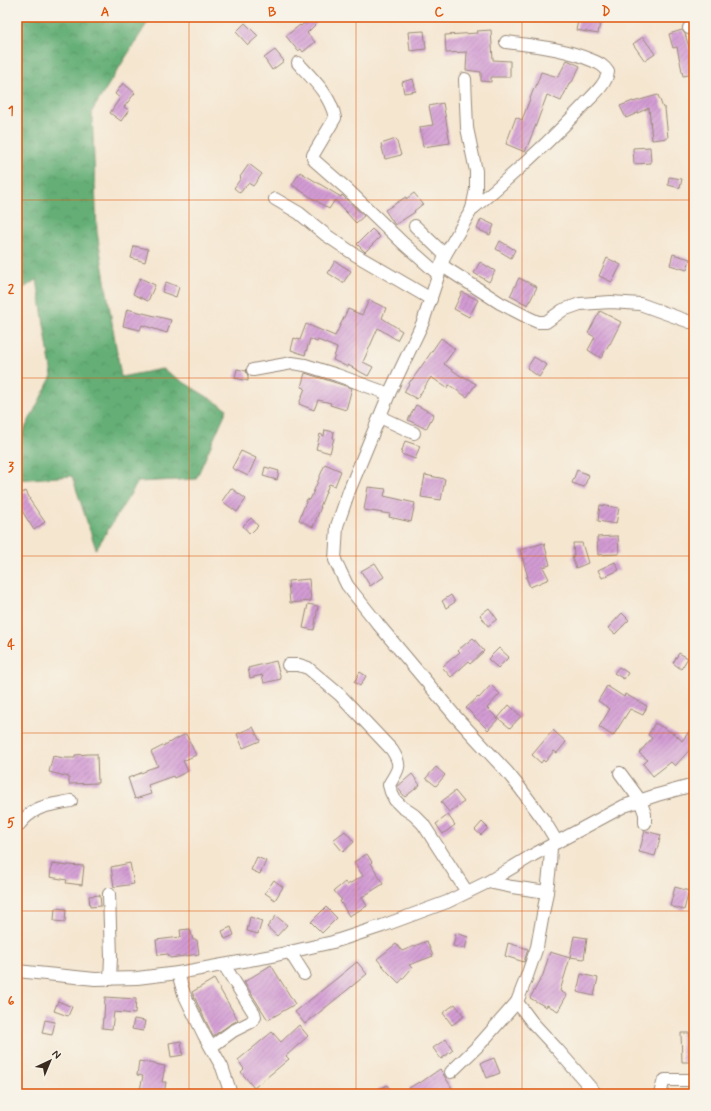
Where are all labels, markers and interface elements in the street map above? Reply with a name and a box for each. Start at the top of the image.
text: A [101,4,109,21]
text: B [268,4,277,21]
text: C [434,4,444,21]
text: D [602,4,611,21]
text: 1 [8,103,14,120]
text: 2 [8,281,15,298]
text: 3 [8,459,14,476]
text: 4 [7,637,15,654]
text: 5 [7,815,15,832]
text: 6 [8,993,15,1010]
north arrow [30,1041,70,1081]
text: N [49,1047,64,1062]

